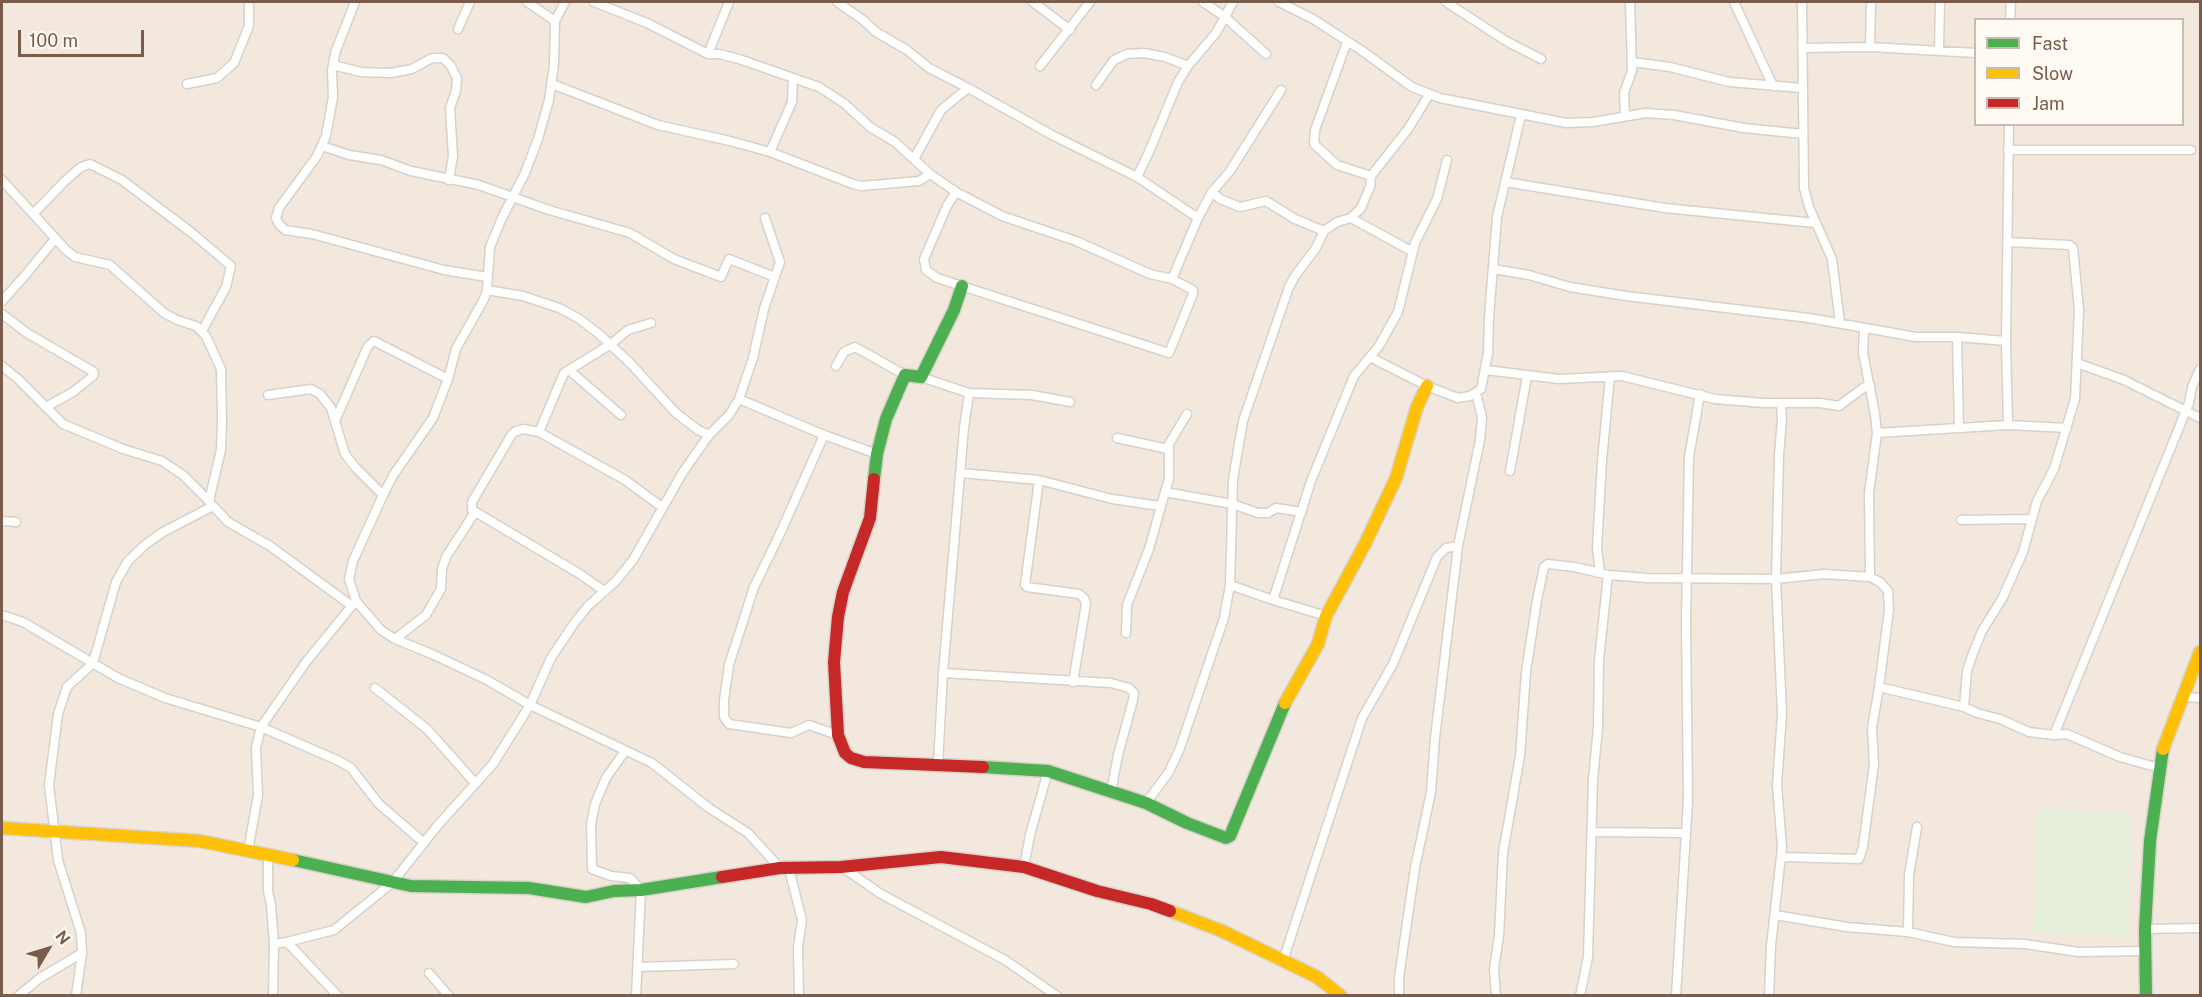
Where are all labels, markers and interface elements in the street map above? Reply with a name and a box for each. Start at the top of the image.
scale bar [21,18,147,56]
legend [1974,18,2184,126]
text: 100 m [29,30,78,51]
text: Fast [2032,33,2068,54]
text: Slow [2032,63,2073,84]
text: Jam [2032,93,2065,114]
north arrow [18,919,78,979]
text: N [51,927,74,948]

